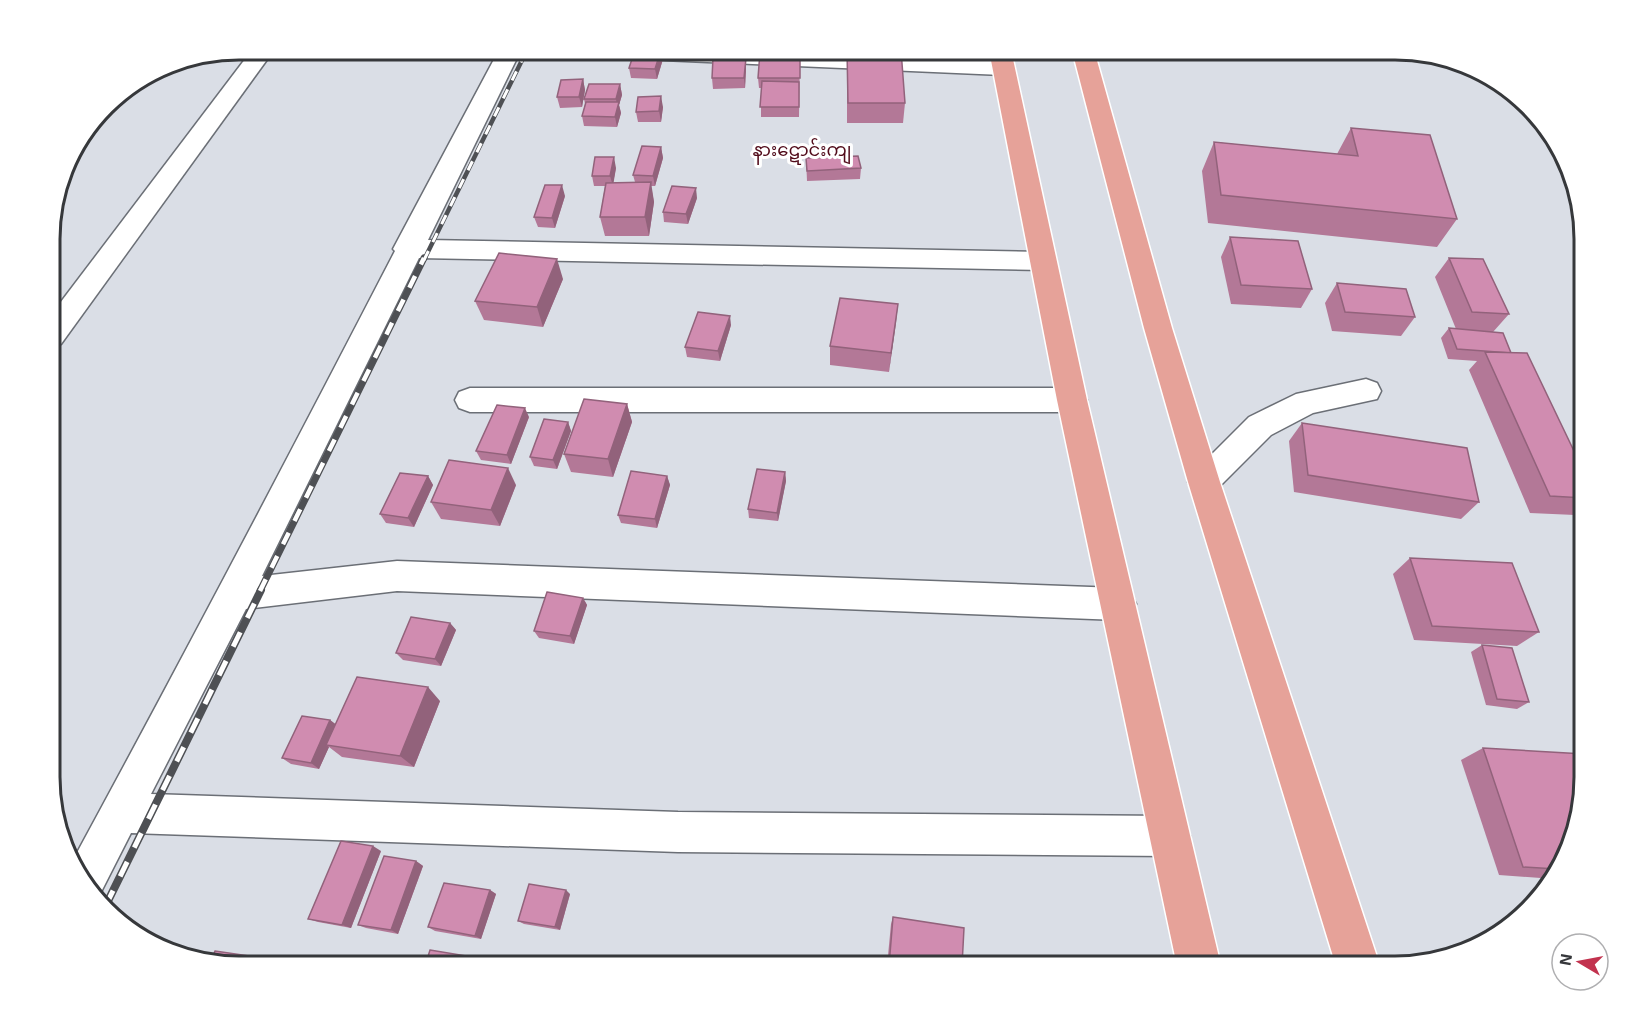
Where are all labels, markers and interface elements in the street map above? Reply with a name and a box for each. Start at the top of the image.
district label: နားဋောင်းကျ [753,137,851,165]
north arrow [1550,932,1610,992]
text: N [1554,952,1575,967]

